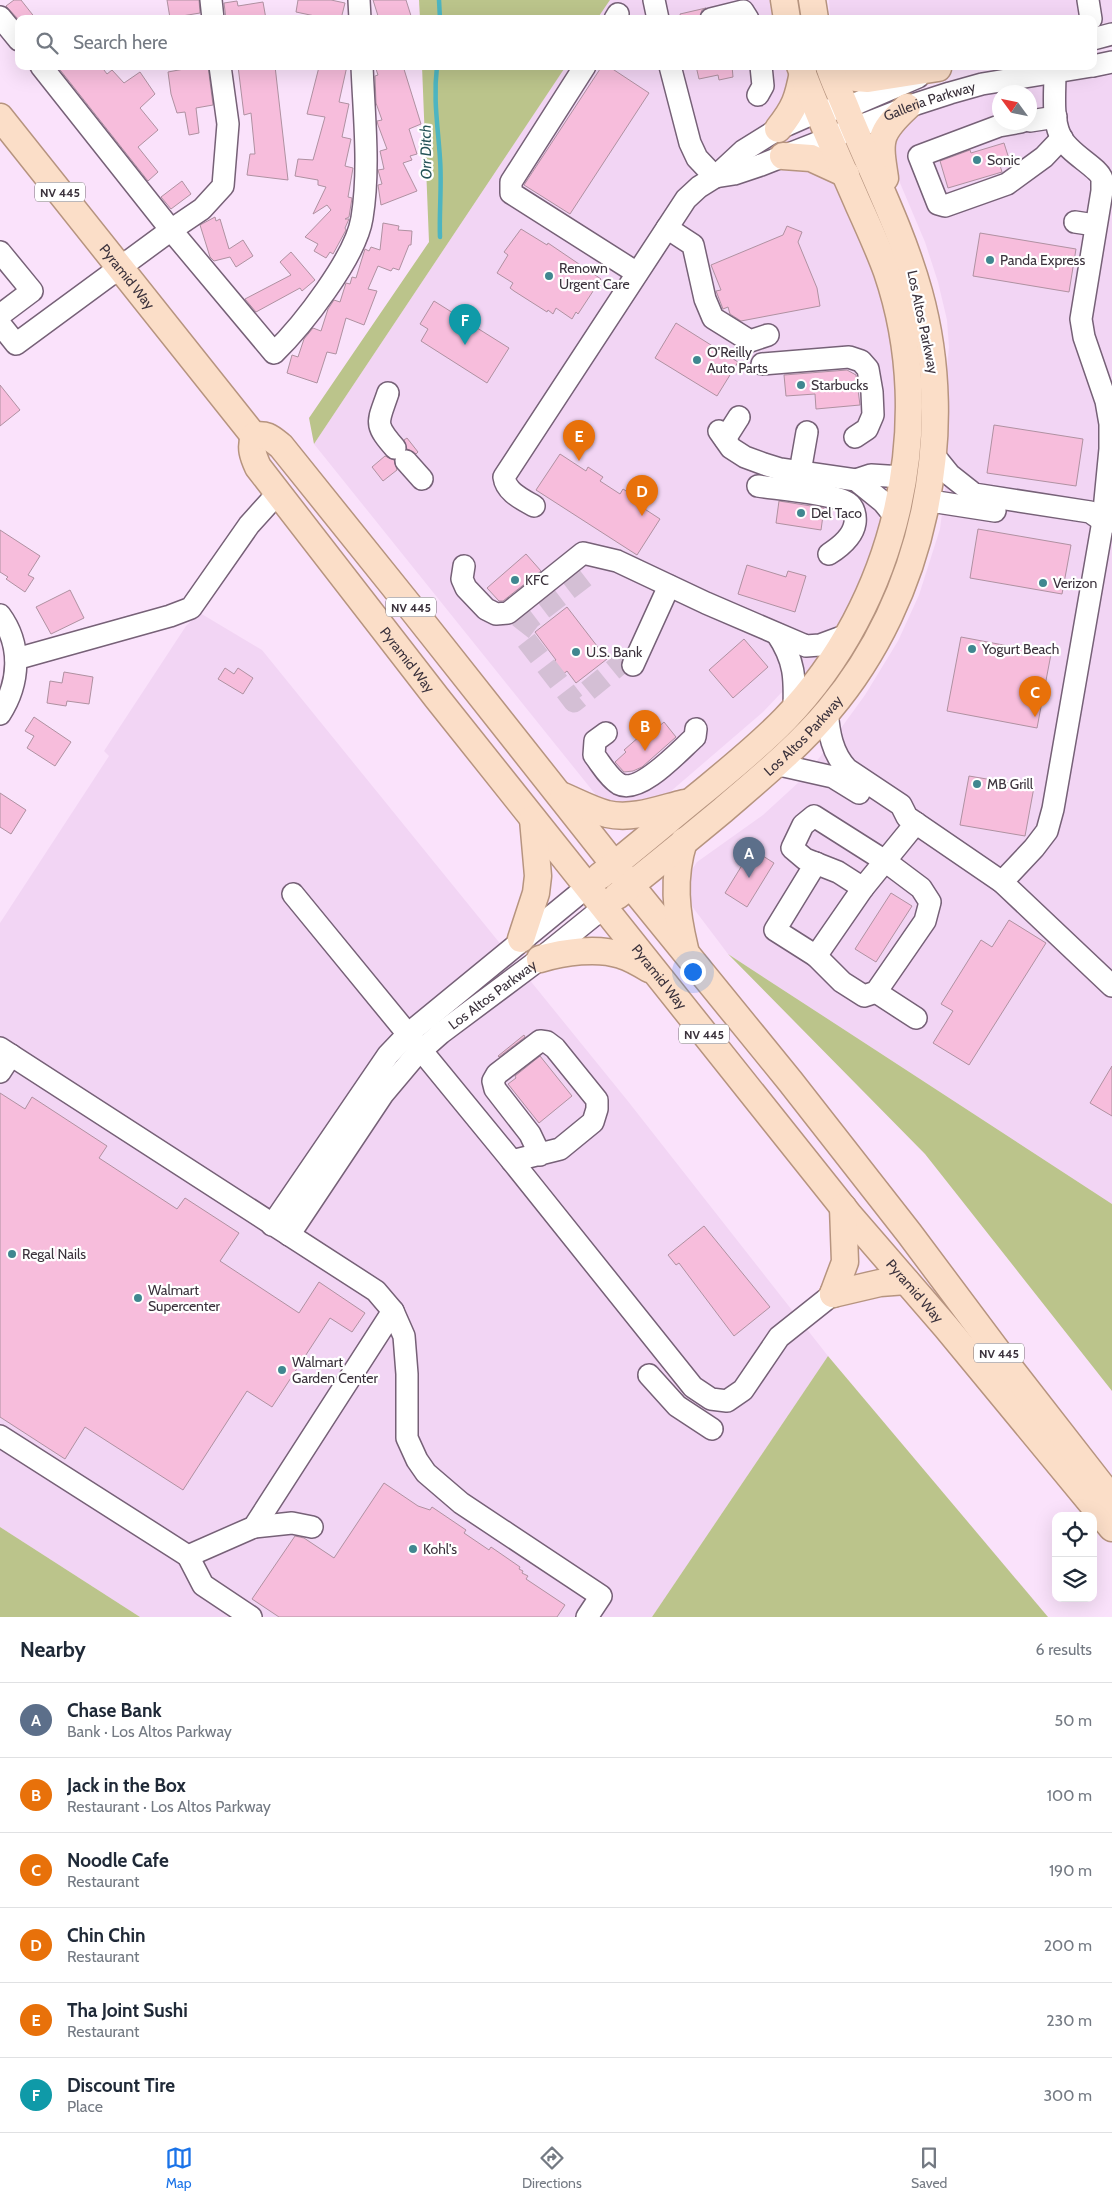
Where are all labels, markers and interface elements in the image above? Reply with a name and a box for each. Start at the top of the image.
search box [15,15,1097,70]
icon: search [33,29,61,57]
text: Search here [73,31,167,54]
street label: Galleria Parkway [881,77,978,125]
north arrow [992,85,1037,130]
water label: Orr Ditch [417,125,435,179]
place label: Sonic [987,151,1020,169]
marker: Sonic [971,154,983,166]
road number: NV 445 [35,182,85,202]
street label: Pyramid Way [96,240,159,313]
place label: Panda Express [1000,251,1085,269]
marker: Panda Express [984,254,996,266]
place label: Renown Urgent Care [559,259,630,293]
street label: Los Altos Parkway [903,269,943,375]
marker: Renown Urgent Care [543,270,555,282]
pin: F [449,304,481,345]
place label: O'Reilly Auto Parts [707,343,768,377]
marker: O'Reilly Auto Parts [691,354,703,366]
place label: Starbucks [811,376,869,394]
marker: Starbucks [795,379,807,391]
pin: E [563,420,595,461]
pin: D [626,475,658,516]
place label: Del Taco [811,504,862,522]
marker: Del Taco [795,507,807,519]
place label: KFC [525,571,549,589]
marker: KFC [509,574,521,586]
place label: Verizon [1053,574,1097,592]
marker: Verizon [1037,577,1049,589]
road number: NV 445 [386,598,436,616]
street label: Pyramid Way [376,623,439,696]
place label: Yogurt Beach [981,640,1059,658]
place label: U.S. Bank [586,643,643,661]
marker: Yogurt Beach [966,643,978,655]
marker: U.S. Bank [570,646,582,658]
pin: C [1019,676,1051,717]
street label: Los Altos Parkway [760,692,846,780]
pin: B [629,710,661,751]
place label: MB Grill [987,775,1034,793]
marker: MB Grill [971,778,983,790]
pin: A [733,837,765,878]
street label: Pyramid Way [628,941,691,1013]
street label: Los Altos Parkway [445,956,540,1033]
your location [680,959,706,985]
road number: NV 445 [679,1024,729,1044]
place label: Regal Nails [22,1245,86,1263]
marker: Regal Nails [6,1248,18,1260]
street label: Pyramid Way [882,1255,947,1327]
place label: Walmart Supercenter [148,1281,221,1315]
marker: Walmart Supercenter [132,1292,144,1304]
road number: NV 445 [974,1344,1024,1362]
place label: Walmart Garden Center [292,1353,378,1387]
marker: Walmart Garden Center [276,1364,288,1376]
map controls [1052,1512,1097,1602]
button: locate [1052,1512,1097,1557]
place label: Kohl's [423,1540,457,1558]
marker: Kohl's [407,1543,419,1555]
button: layers [1052,1557,1097,1602]
text: Nearby [20,1637,86,1662]
text: 6 results [1036,1640,1092,1659]
text: Chase Bank [67,1699,162,1722]
text: A [31,1711,41,1730]
text: 50 m [1055,1711,1092,1730]
text: Bank · Los Altos Parkway [67,1722,232,1741]
text: Jack in the Box [67,1774,186,1797]
text: B [31,1786,41,1805]
text: 100 m [1047,1786,1092,1805]
text: Restaurant · Los Altos Parkway [67,1797,271,1816]
text: Noodle Cafe [67,1849,169,1872]
text: C [31,1861,41,1880]
text: 190 m [1049,1861,1092,1880]
text: Restaurant [67,1872,139,1891]
text: Chin Chin [67,1924,145,1947]
text: D [30,1936,42,1955]
text: 200 m [1044,1936,1092,1955]
text: Restaurant [67,1947,139,1966]
text: Tha Joint Sushi [67,1999,188,2022]
text: E [31,2011,41,2030]
text: 230 m [1046,2011,1092,2030]
text: Restaurant [67,2022,139,2041]
text: Discount Tire [67,2074,175,2097]
text: F [32,2086,40,2105]
text: 300 m [1043,2086,1092,2105]
text: Place [67,2097,103,2116]
tab: Map [165,2144,193,2192]
tab: Directions [522,2144,582,2192]
tab: Saved [911,2144,947,2192]

